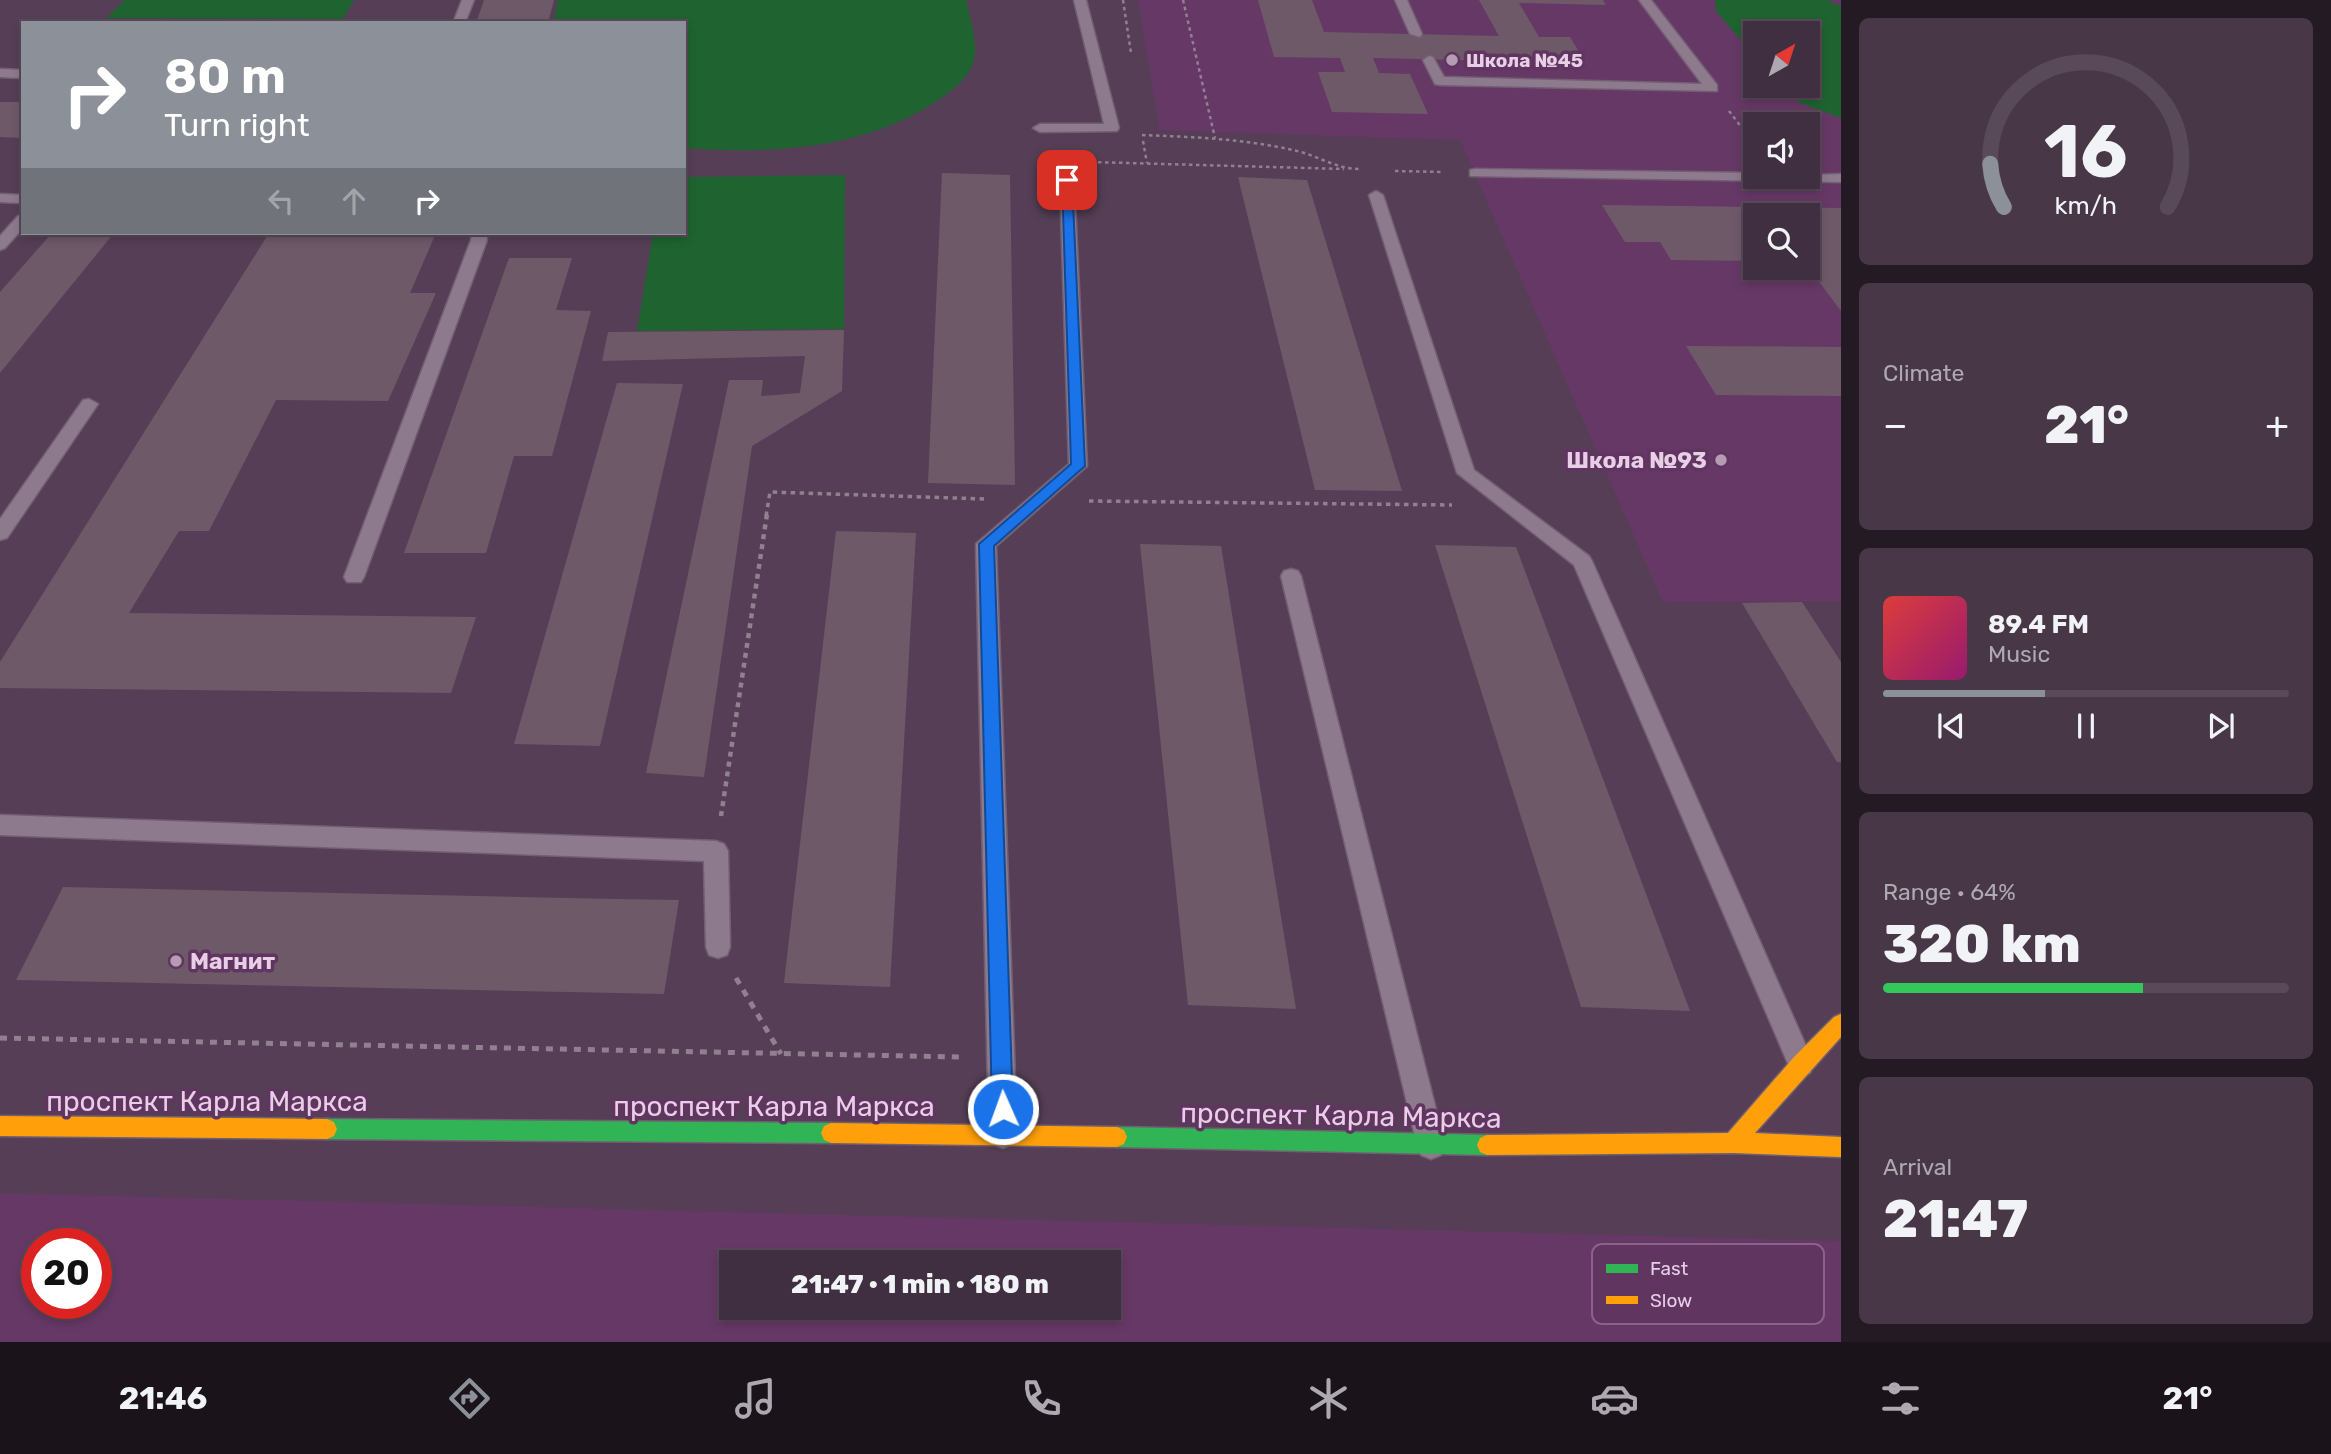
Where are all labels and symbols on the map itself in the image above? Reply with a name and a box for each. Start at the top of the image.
north arrow [1743,21,1820,98]
place label: Школа №45 [1466,49,1583,72]
marker: Школа №45 [1444,52,1460,68]
pin [1037,150,1097,210]
place label: Школа №93 [1566,446,1707,474]
marker: Школа №93 [1713,452,1729,468]
place label: Магнит [190,947,276,975]
marker: Магнит [168,953,184,969]
position arrow [966,1072,1040,1146]
street label: проспект Карла Маркса [46,1085,368,1118]
street label: проспект Карла Маркса [613,1090,935,1123]
street label: проспект Карла Маркса [1180,1096,1502,1135]
speed limit sign: 20 [21,1228,112,1319]
legend [1592,1244,1824,1324]
text: Fast [1650,1257,1689,1280]
text: Slow [1650,1289,1692,1312]

